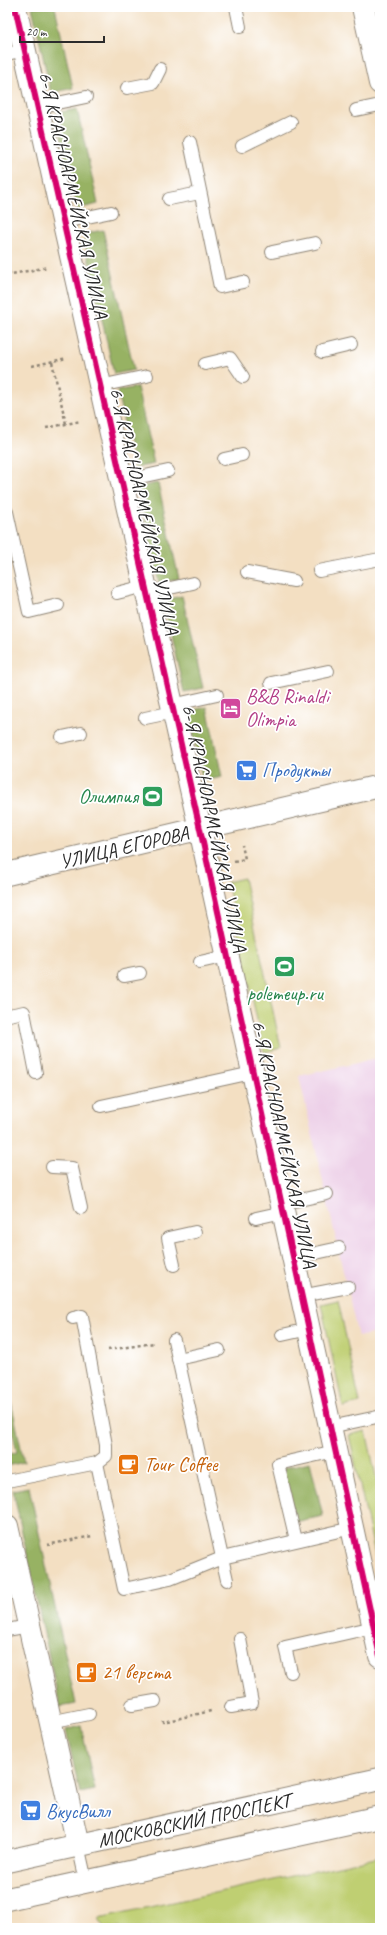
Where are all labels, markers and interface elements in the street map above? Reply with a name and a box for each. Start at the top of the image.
scale bar [20,18,104,44]
text: 20 m [26,24,48,40]
street label: 6-Я КРАСНОАРМЕЙСКАЯ УЛИЦА [33,69,114,322]
street label: 6-Я КРАСНОАРМЕЙСКАЯ УЛИЦА [104,385,185,638]
place label: B&B Rinaldi Olimpia [246,684,331,732]
hotel icon: B&B Rinaldi Olimpia [217,695,243,721]
street label: 6-Я КРАСНОАРМЕЙСКАЯ УЛИЦА [176,702,253,955]
supermarket icon: Продукты [234,757,260,783]
place label: Продукты [262,758,331,783]
sports icon: Олимпия [140,783,166,809]
place label: Олимпия [79,784,140,809]
street label: УЛИЦА ЕГОРОВА [57,820,192,874]
sports icon: polemeup.ru [272,954,298,980]
place label: polemeup.ru [247,981,324,1006]
street label: 6-Я КРАСНОАРМЕЙСКАЯ УЛИЦА [246,1018,323,1271]
cafe icon: Tour Coffee [115,1451,141,1477]
place label: Tour Coffee [144,1452,219,1477]
cafe icon: 21 верста [74,1659,100,1685]
place label: 21 верста [102,1660,172,1685]
street label: МОСКОВСКИЙ ПРОСПЕКТ [96,1787,297,1853]
supermarket icon: ВкусВилл [18,1798,44,1824]
place label: ВкусВилл [46,1799,112,1824]

